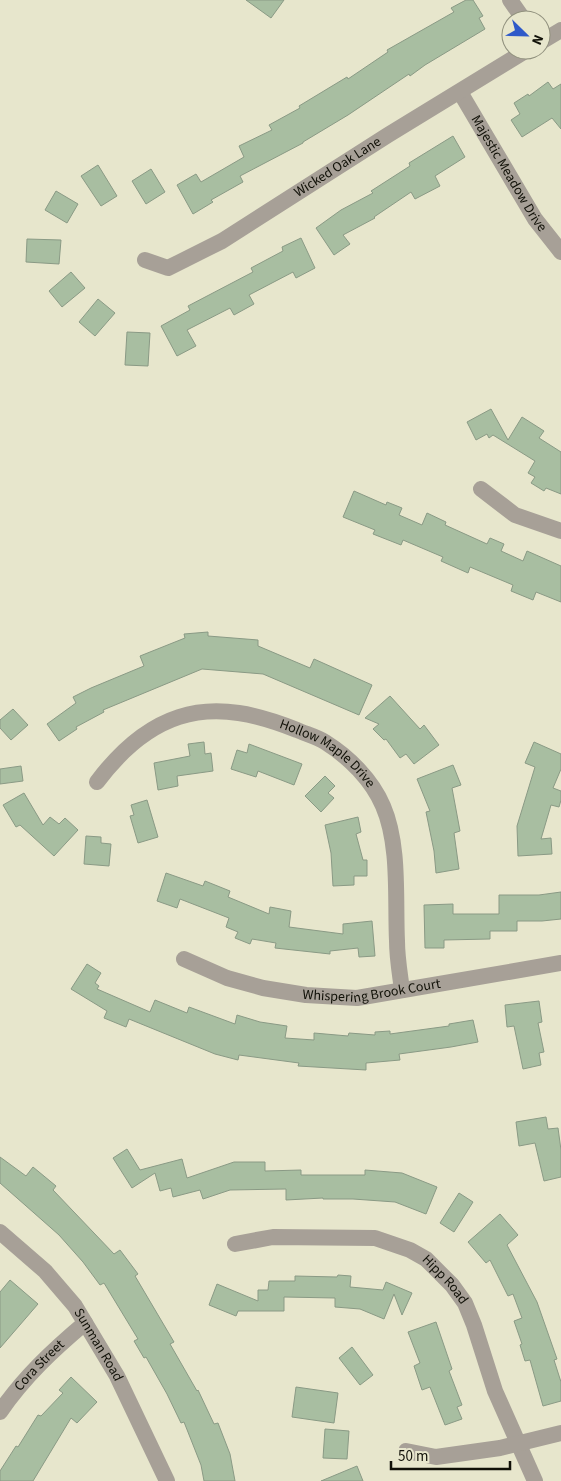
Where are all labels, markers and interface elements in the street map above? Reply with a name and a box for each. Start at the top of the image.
north arrow [501,10,551,60]
text: N [526,31,548,48]
street label: Majestic Meadow Drive [466,111,552,236]
street label: Wicked Oak Lane [290,132,385,202]
street label: Hollow Maple Drive [277,714,380,792]
street label: Whispering Brook Court [302,974,442,1008]
street label: Hipp Road [417,1250,473,1308]
street label: Sunman Road [69,1305,128,1385]
street label: Cora Street [9,1335,69,1396]
scale bar [391,1438,510,1470]
text: 50 m [398,1446,428,1467]

